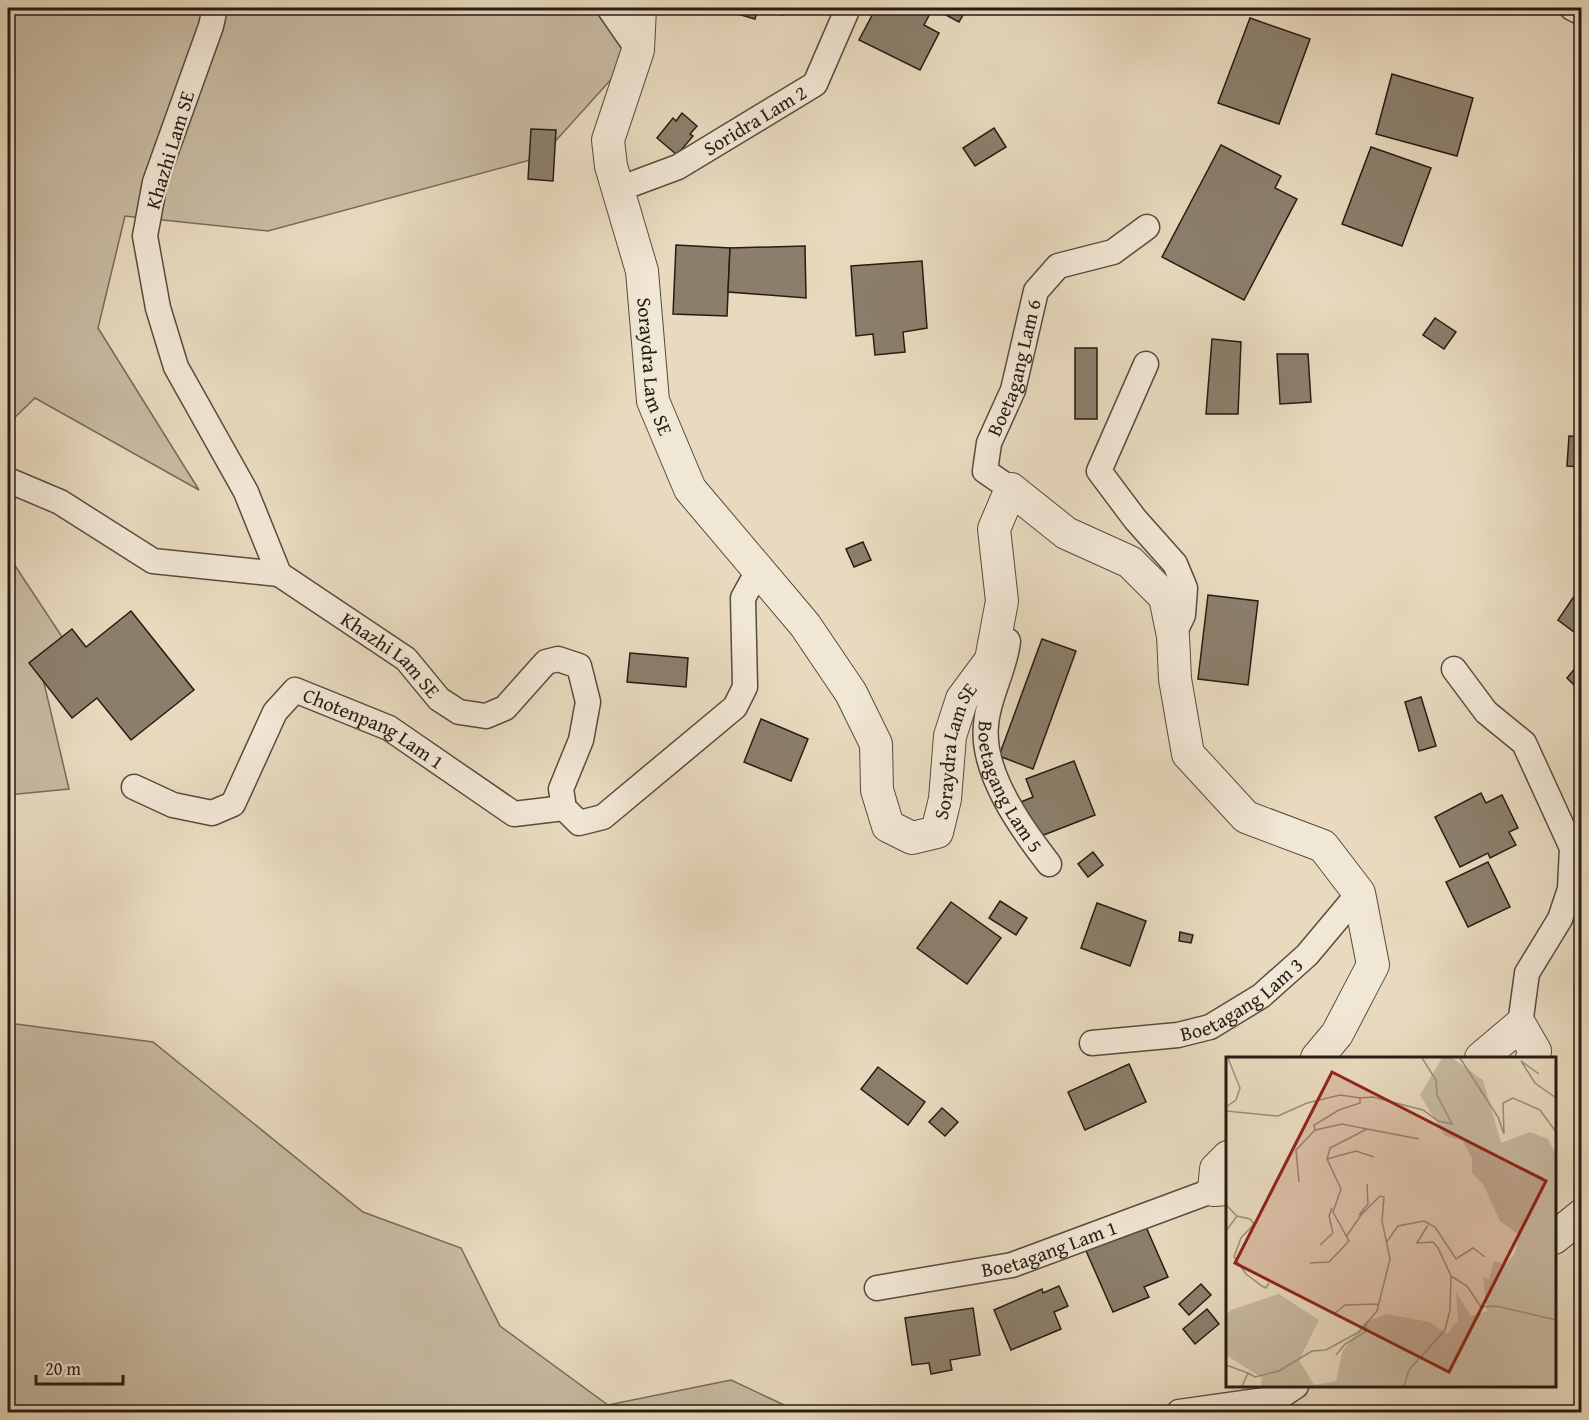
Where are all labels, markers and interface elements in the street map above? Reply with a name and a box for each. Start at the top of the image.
street label: Soridra Lam 2 [698,77,812,162]
street label: Khazhi Lam SE [138,87,201,213]
street label: Soraydra Lam SE [630,296,681,440]
street label: Boetagang Lam 6 [979,296,1048,441]
street label: Khazhi Lam SE [335,604,447,704]
street label: Soraydra Lam SE [926,676,983,822]
street label: Chotenpang Lam 1 [299,680,450,776]
street label: Boetagang Lam 5 [971,720,1050,858]
street label: Boetagang Lam 3 [1177,950,1309,1048]
inset map [1226,1057,1556,1387]
street label: Boetagang Lam 1 [979,1212,1121,1284]
scale bar [36,1348,123,1386]
text: 20 m [45,1355,81,1382]

